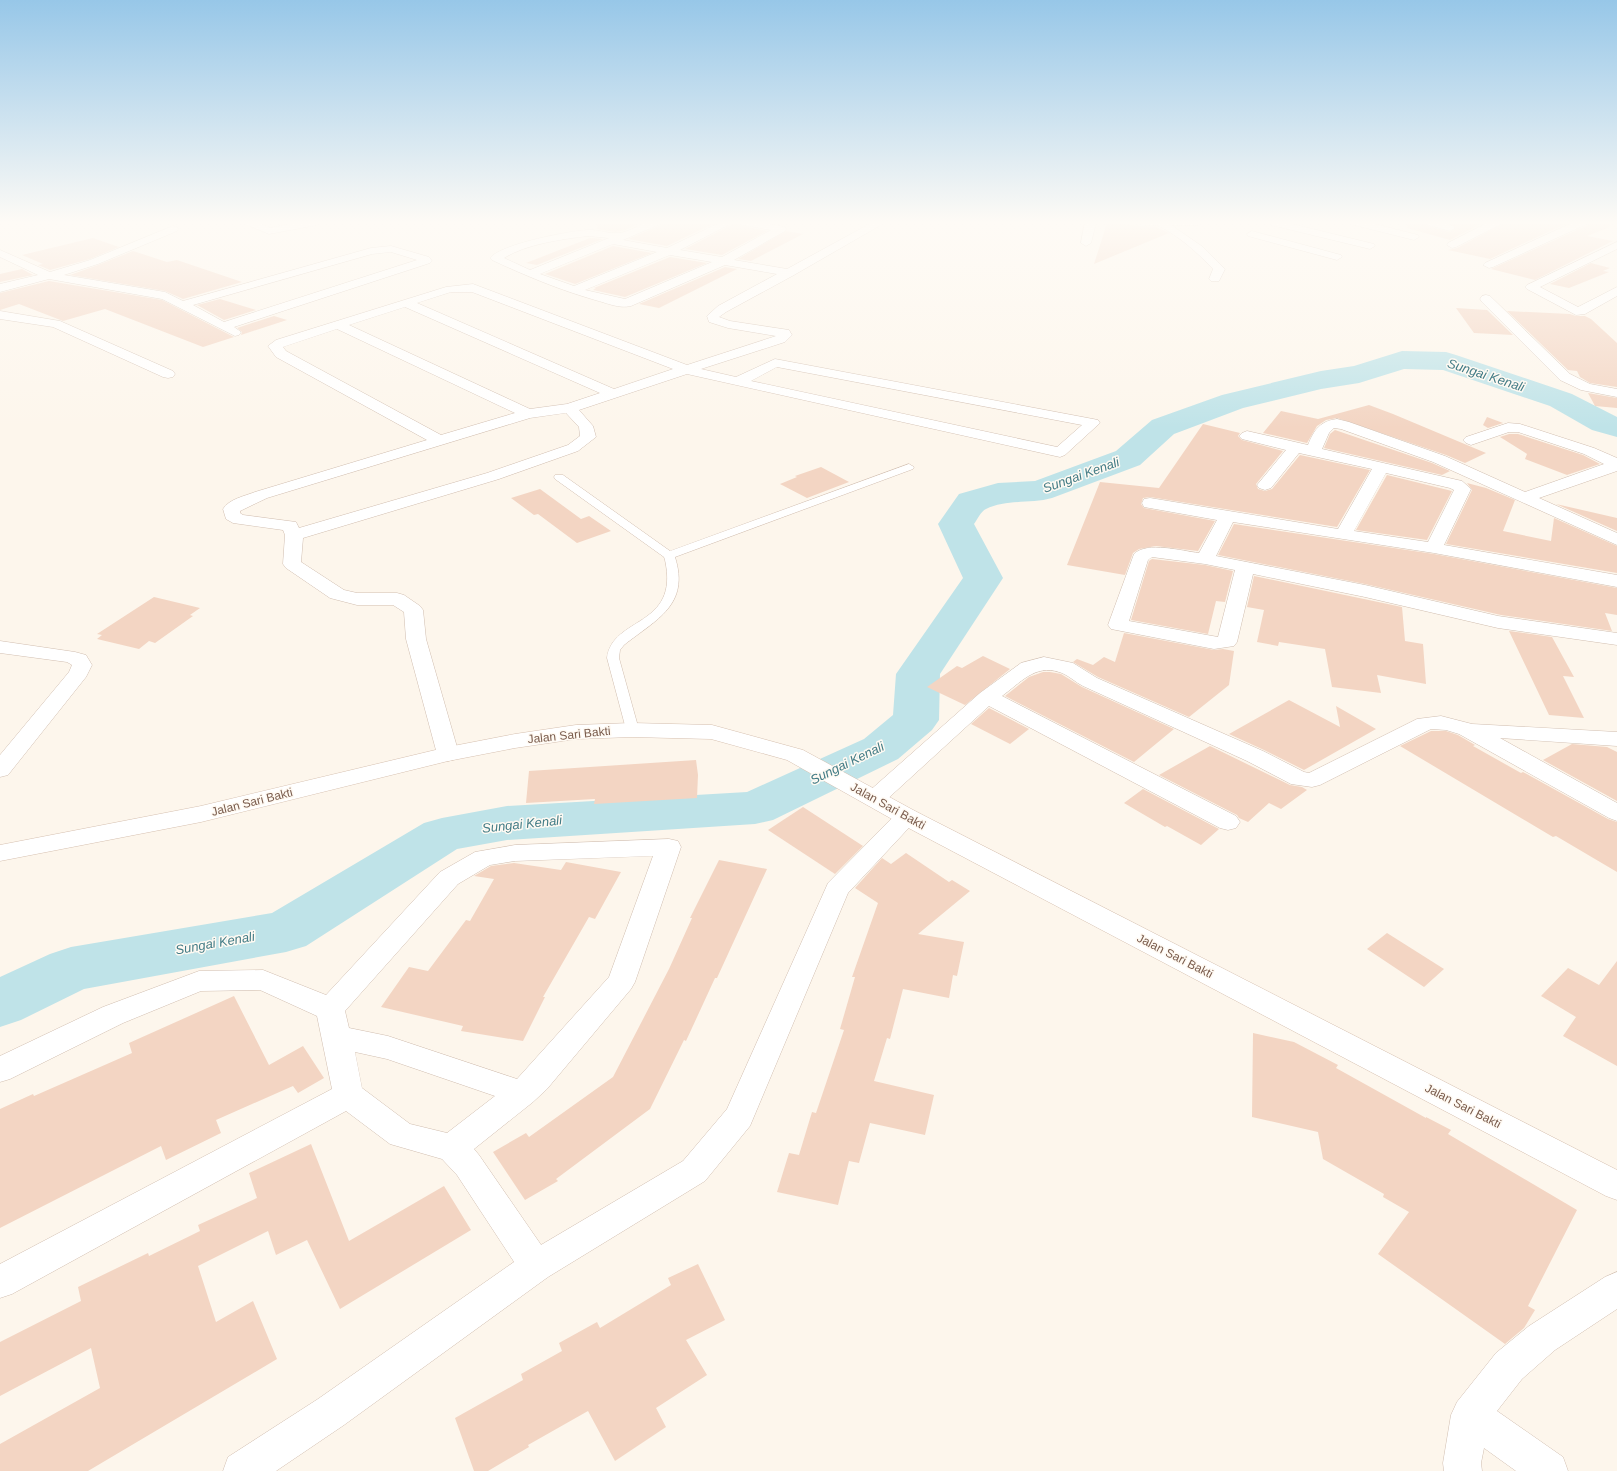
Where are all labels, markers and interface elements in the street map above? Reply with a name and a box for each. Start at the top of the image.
water label: Sungai Kenali [1446,355,1528,395]
water label: Sungai Kenali [1041,454,1122,496]
street label: Jalan Sari Bakti [527,724,611,746]
water label: Sungai Kenali [808,738,887,787]
street label: Jalan Sari Bakti [848,780,928,832]
street label: Jalan Sari Bakti [210,785,294,819]
water label: Sungai Kenali [481,812,564,836]
water label: Sungai Kenali [174,928,257,957]
street label: Jalan Sari Bakti [1135,931,1215,981]
street label: Jalan Sari Bakti [1423,1081,1503,1131]

